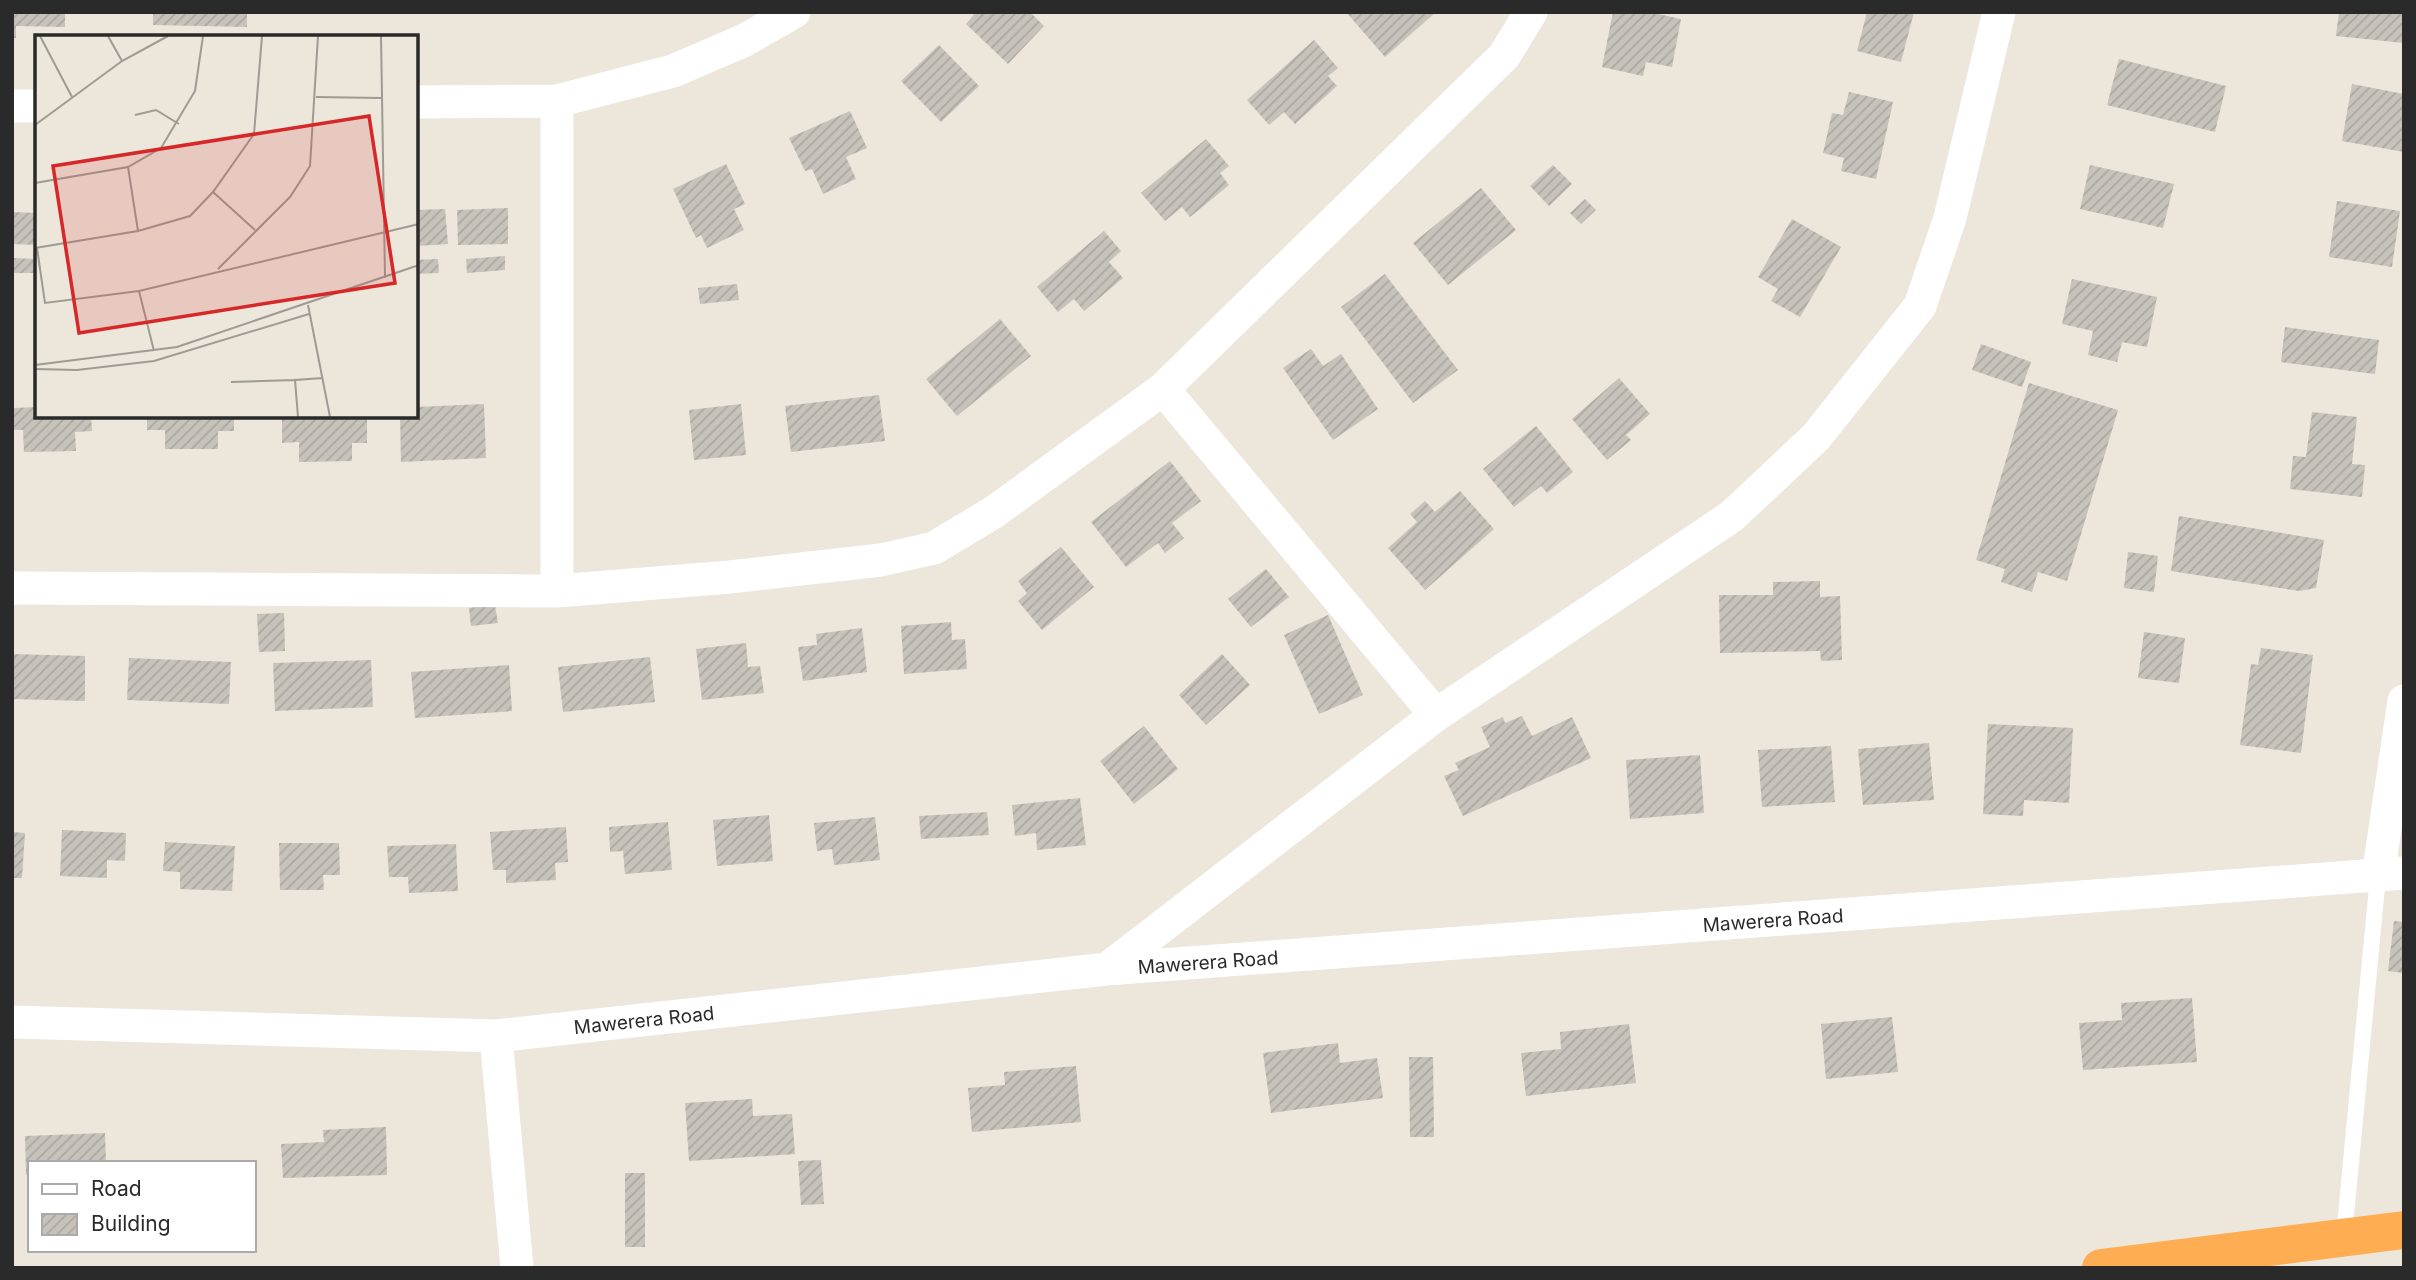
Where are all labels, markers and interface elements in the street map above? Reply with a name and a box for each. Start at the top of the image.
inset map [35,35,418,418]
street label: Mawerera Road [1702,904,1844,937]
street label: Mawerera Road [1137,946,1279,979]
street label: Mawerera Road [573,1002,715,1039]
legend [28,1161,256,1252]
text: Road [91,1176,142,1201]
text: Building [91,1211,171,1236]

